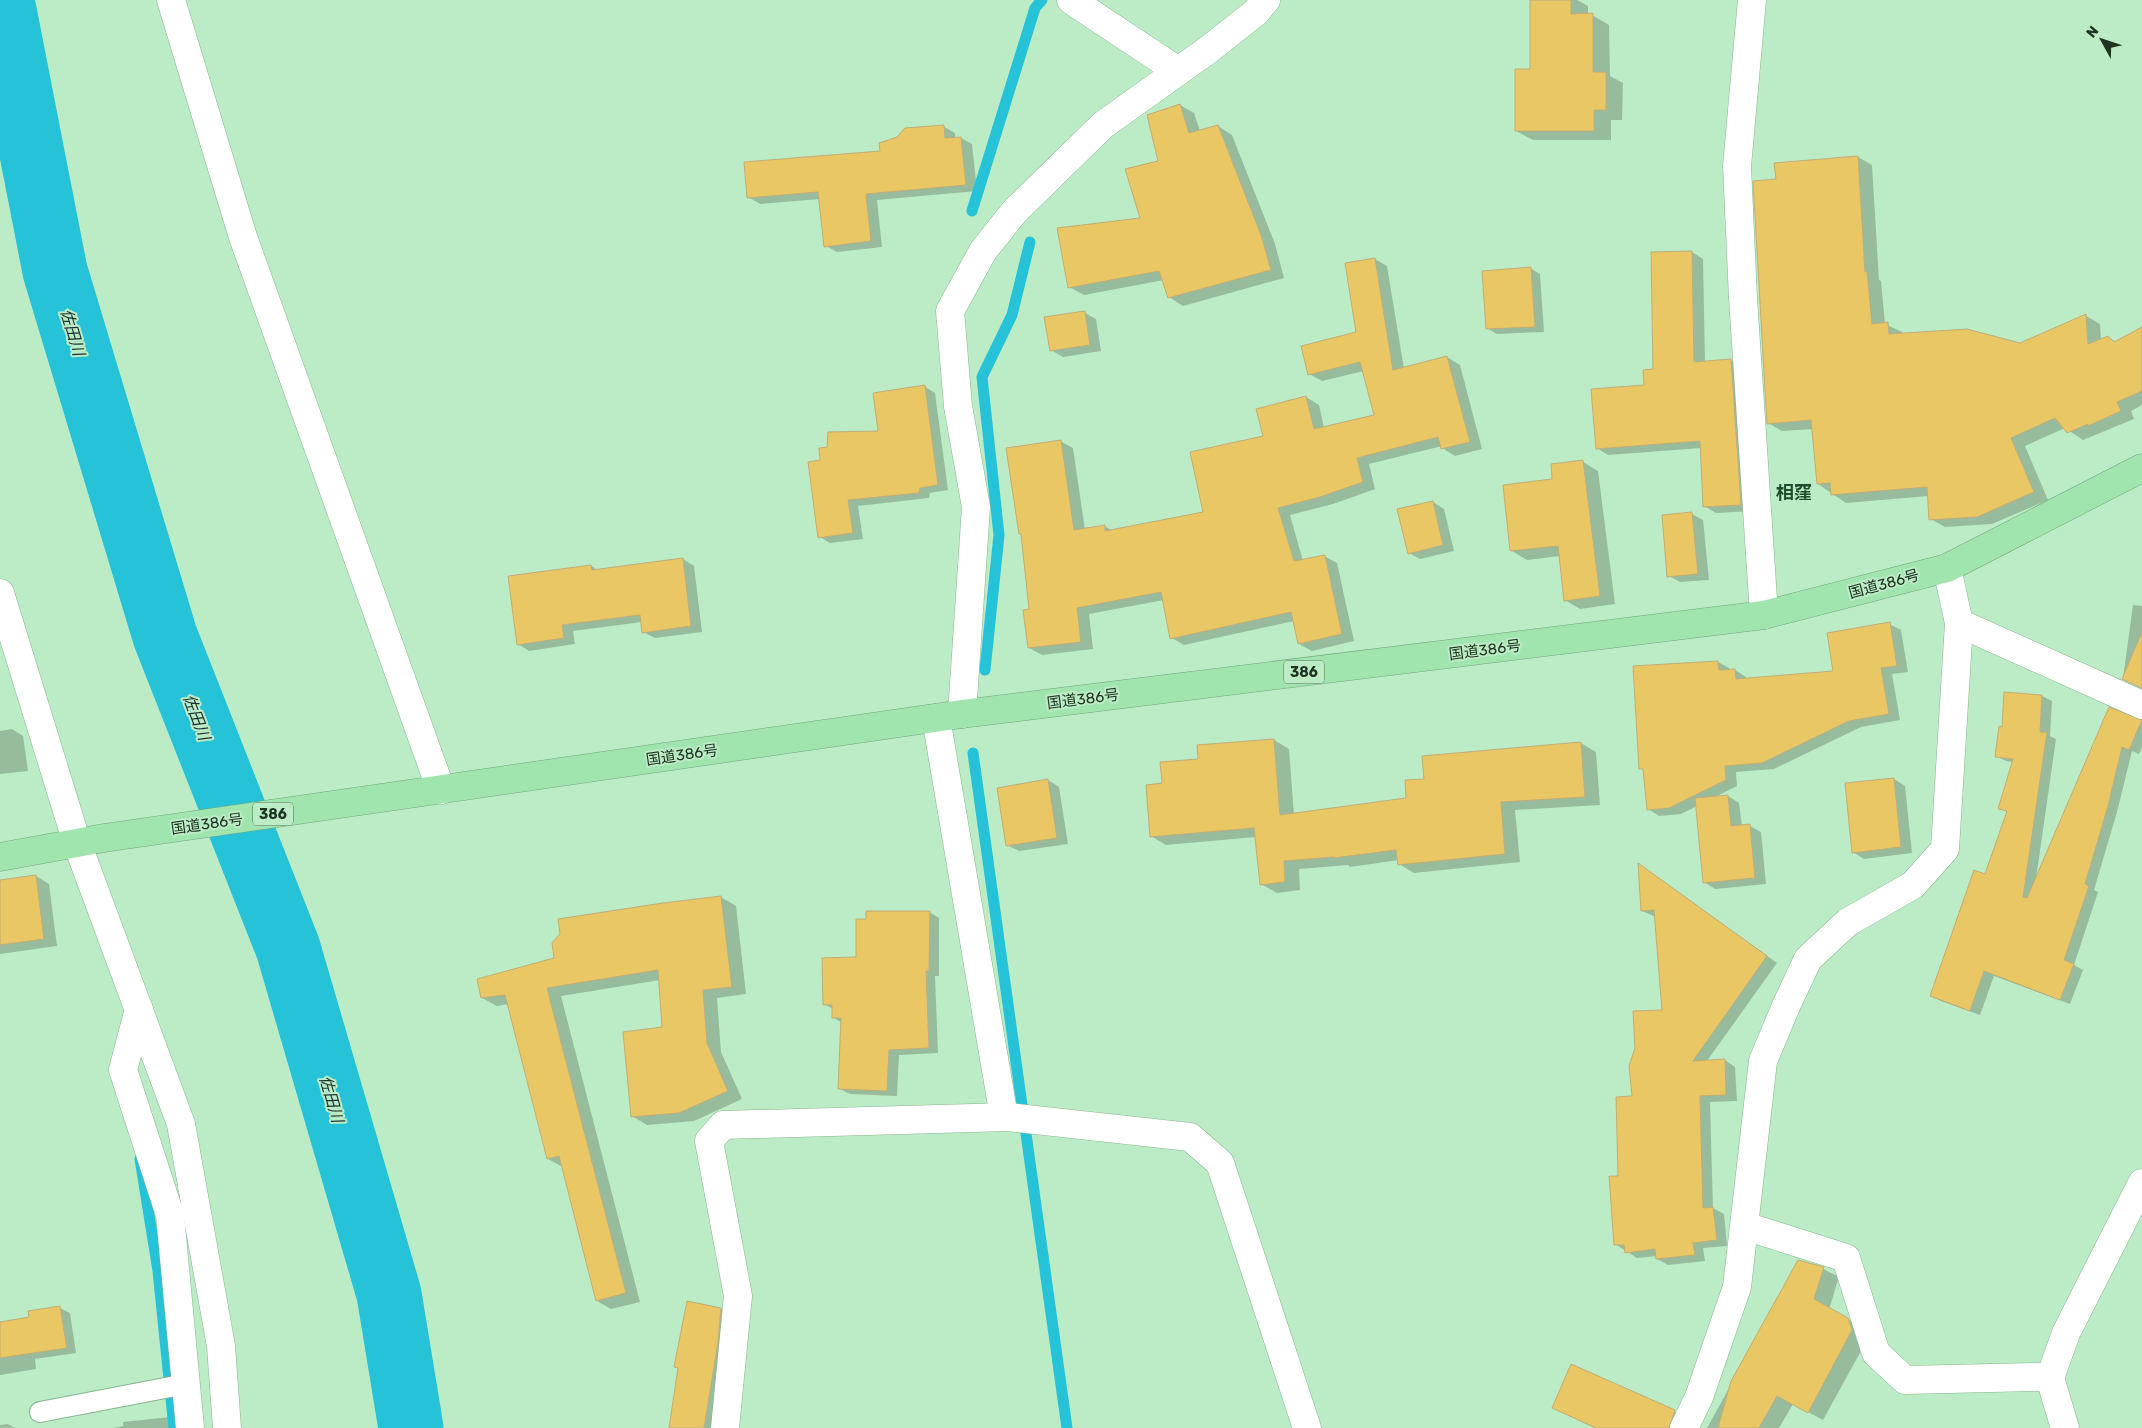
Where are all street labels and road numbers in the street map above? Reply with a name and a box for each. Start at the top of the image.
street label: 国道386号 [1847,566,1921,602]
street label: 国道386号 [1448,637,1522,663]
road number: 386 [1284,660,1324,684]
street label: 国道386号 [1046,686,1120,712]
street label: 国道386号 [645,741,719,769]
road number: 386 [253,802,293,826]
street label: 国道386号 [170,810,244,838]

